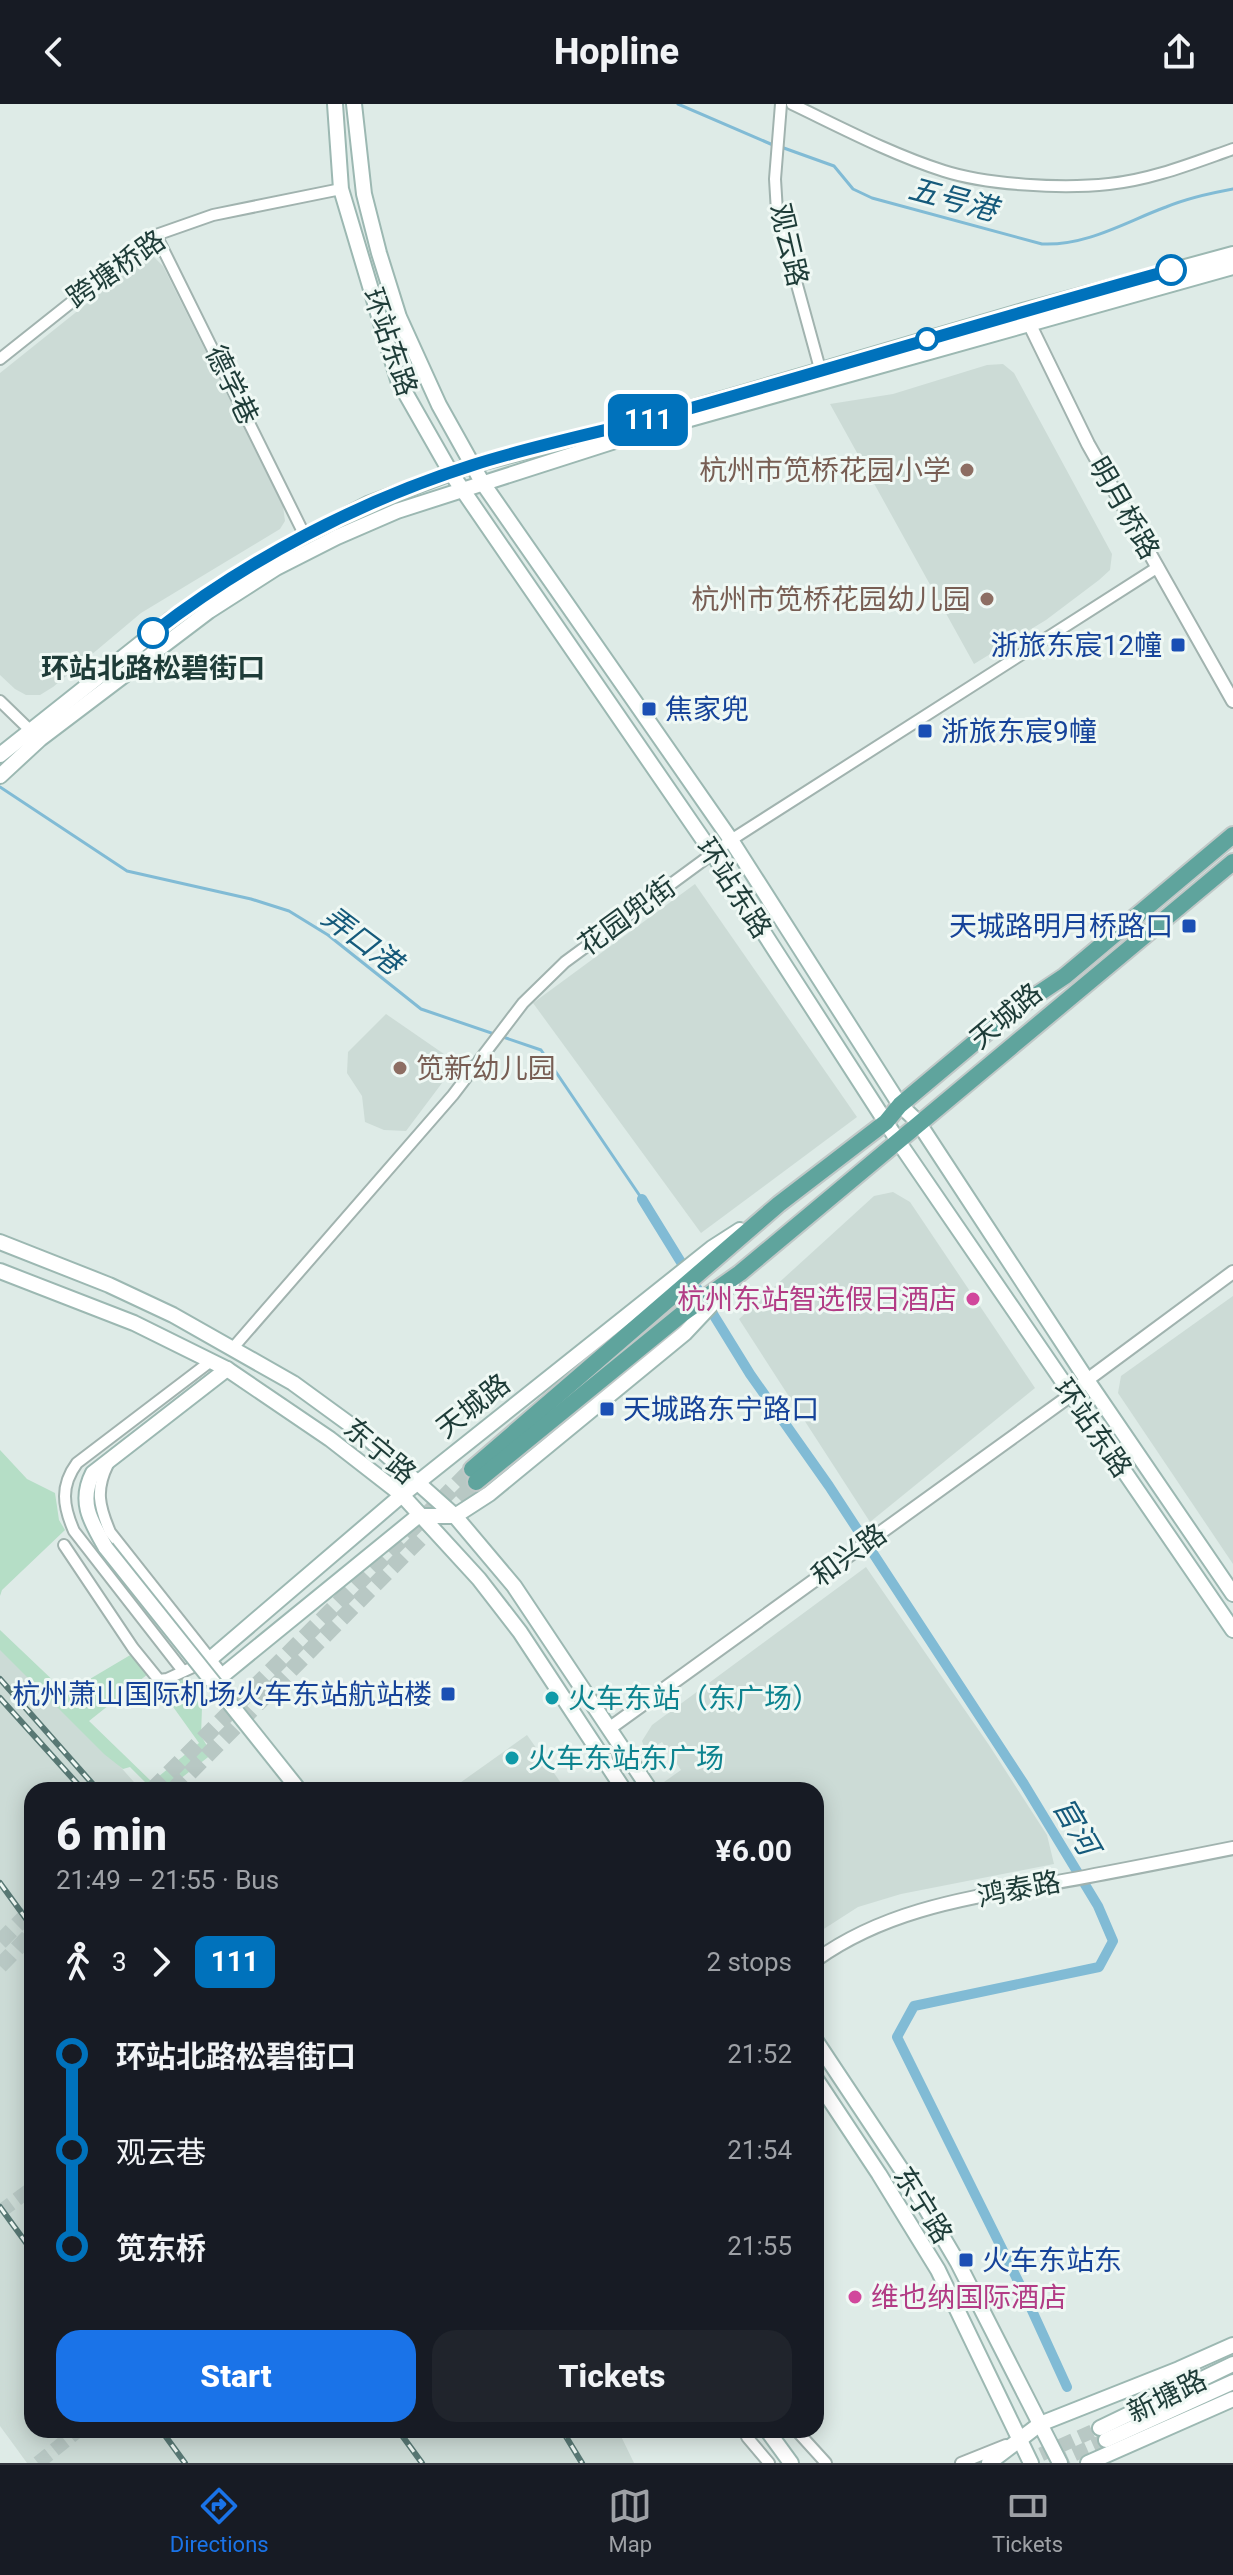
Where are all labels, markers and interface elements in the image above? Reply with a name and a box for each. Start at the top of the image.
icon: back [32,30,76,74]
icon: share [1157,30,1201,74]
text: Hopline [554,31,679,73]
water label: 五号港 [905,170,1005,229]
street label: 观云路 [763,200,815,290]
street label: 跨塘桥路 [61,223,171,315]
unlabelled marker [1156,255,1186,285]
street label: 环站东路 [356,284,424,400]
unlabelled marker [916,328,938,350]
street label: 德学巷 [199,340,265,430]
line badge: 111 [602,394,694,446]
text: 111 [624,403,672,436]
street label: 明月桥路 [1082,451,1166,565]
place label: 杭州市笕桥花园小学 [699,454,951,487]
marker: 杭州市笕桥花园小学 [958,461,976,479]
place label: 杭州市笕桥花园幼儿园 [691,583,971,616]
marker: 杭州市笕桥花园幼儿园 [978,590,996,608]
marker: 环站北路松碧街口 [138,618,168,648]
place label: 浙旅东宸12幢 [991,629,1162,662]
marker: 浙旅东宸12幢 [1169,636,1187,654]
place label: 环站北路松碧街口 [41,652,265,685]
place label: 焦家兜 [665,693,749,726]
marker: 焦家兜 [640,700,658,718]
place label: 浙旅东宸9幢 [941,715,1097,748]
marker: 浙旅东宸9幢 [916,722,934,740]
street label: 环站东路 [690,832,778,944]
street label: 花园兜街 [572,870,682,962]
water label: 弄口港 [316,899,412,983]
place label: 天城路明月桥路口 [949,910,1173,943]
marker: 天城路明月桥路口 [1180,917,1198,935]
street label: 天城路 [963,976,1049,1056]
place label: 笕新幼儿园 [416,1052,556,1085]
marker: 笕新幼儿园 [391,1059,409,1077]
place label: 杭州东站智选假日酒店 [677,1283,957,1316]
marker: 杭州东站智选假日酒店 [964,1290,982,1308]
street label: 天城路 [430,1367,516,1445]
street label: 环站东路 [1047,1373,1139,1483]
place label: 天城路东宁路口 [623,1393,819,1426]
marker: 天城路东宁路口 [598,1400,616,1418]
street label: 东宁路 [337,1411,423,1491]
street label: 和兴路 [805,1517,893,1593]
place label: 杭州萧山国际机场火车东站航站楼 [12,1678,432,1711]
place label: 火车东站（东广场） [568,1682,820,1715]
marker: 杭州萧山国际机场火车东站航站楼 [439,1685,457,1703]
marker: 火车东站（东广场） [543,1689,561,1707]
place label: 火车东站东广场 [528,1742,724,1775]
marker: 火车东站东广场 [503,1749,521,1767]
water label: 官河 [1046,1791,1109,1865]
text: 6 min [56,1809,167,1861]
text: ¥6.00 [716,1833,792,1868]
text: 21:49 – 21:55 · Bus [56,1865,279,1895]
street label: 鸿泰路 [975,1865,1063,1913]
icon: walk [56,1940,100,1984]
icon: forward [139,1940,183,1984]
text: 111 [211,1945,259,1978]
text: 3 [112,1947,127,1977]
text: 2 stops [706,1947,792,1977]
text: 环站北路松碧街口 [116,2039,356,2074]
text: 21:52 [727,2039,792,2069]
text: 观云巷 [116,2135,206,2170]
text: 21:54 [727,2135,792,2165]
street label: 东宁路 [887,2161,959,2249]
text: 笕东桥 [116,2231,206,2266]
text: 21:55 [727,2231,792,2261]
place label: 火车东站东 [982,2244,1122,2277]
marker: 火车东站东 [957,2251,975,2269]
place label: 维也纳国际酒店 [871,2281,1067,2314]
marker: 维也纳国际酒店 [846,2288,864,2306]
button: Start [56,2330,416,2422]
button: Tickets [432,2330,792,2422]
street label: 新塘路 [1122,2363,1212,2429]
tab: Directions [170,2484,269,2557]
tab: Map [608,2484,652,2557]
tab: Tickets [992,2484,1063,2557]

